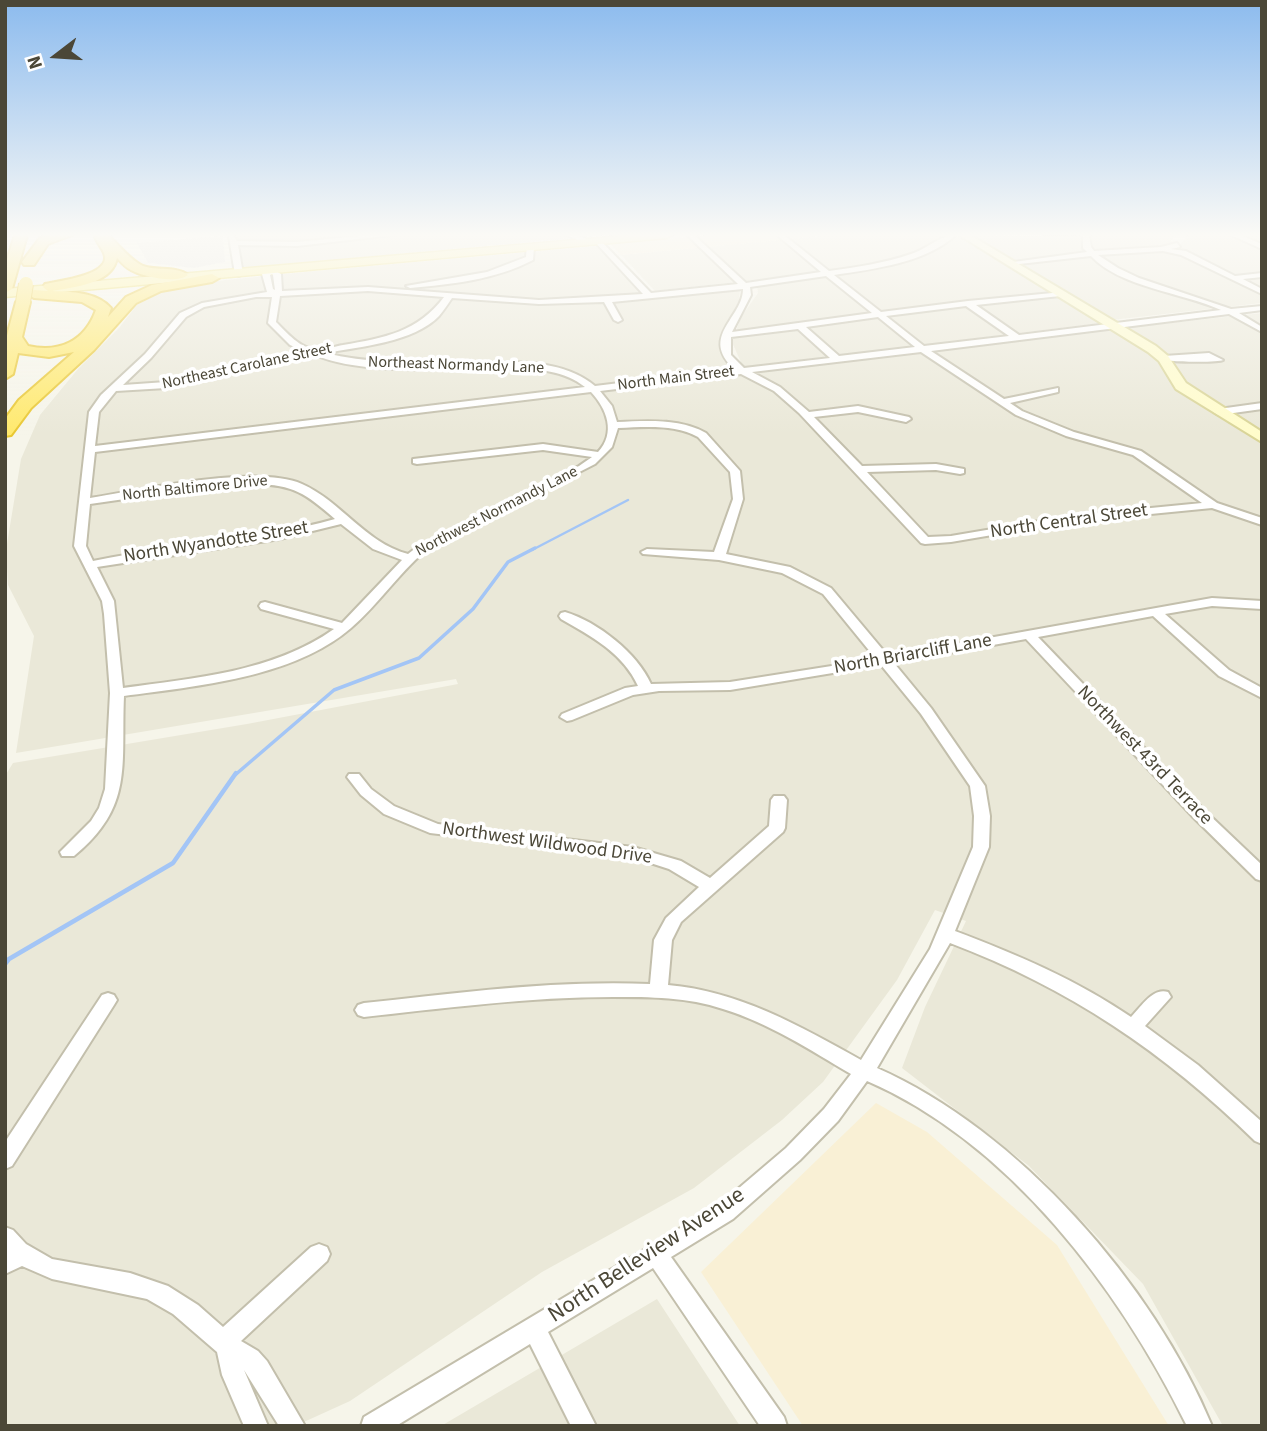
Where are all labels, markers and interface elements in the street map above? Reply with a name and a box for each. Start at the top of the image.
north arrow [21,21,91,91]
text: N [21,52,50,72]
street label: Northeast Carolane Street [160,340,334,394]
street label: Northeast Normandy Lane [368,353,544,379]
street label: North Main Street [616,362,736,396]
street label: Northwest Normandy Lane [413,463,581,561]
street label: North Baltimore Drive [121,472,269,506]
street label: North Central Street [989,500,1149,544]
street label: North Wyandotte Street [122,517,310,569]
street label: North Briarcliff Lane [832,630,994,680]
street label: Northwest 43rd Terrace [1072,682,1216,830]
street label: Northwest Wildwood Drive [441,818,653,870]
street label: North Belleview Avenue [544,1182,750,1330]

